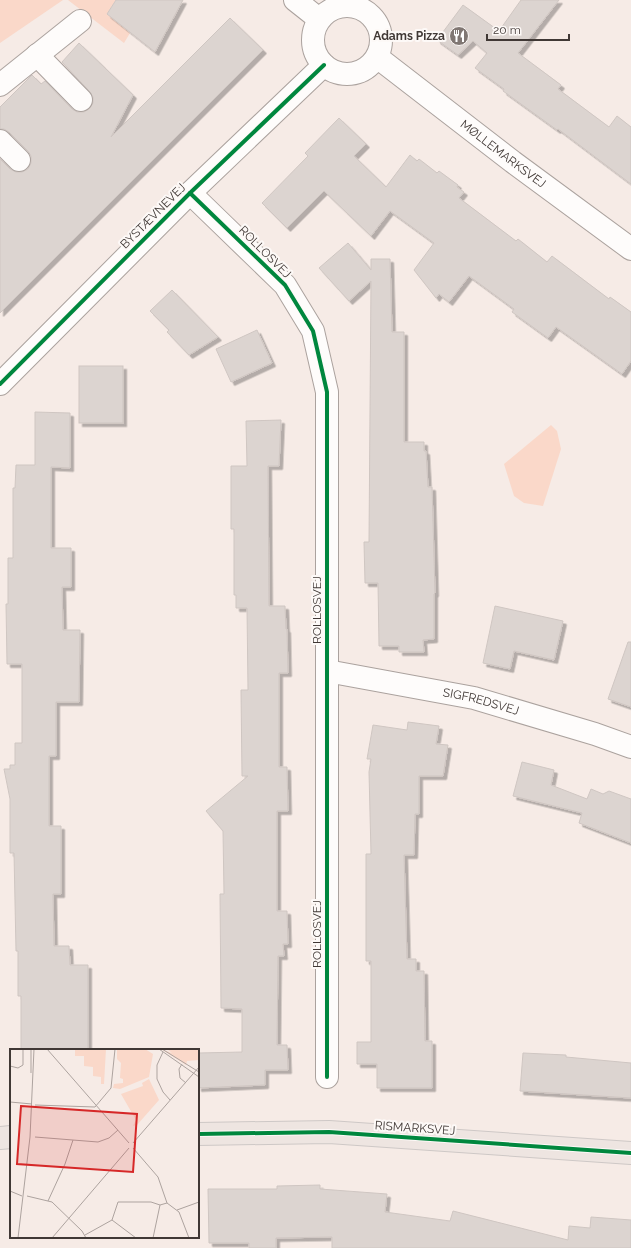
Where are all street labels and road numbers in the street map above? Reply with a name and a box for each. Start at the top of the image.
street label: MØLLEMARKSVEJ [458,117,548,191]
street label: BYSTÆVNEVEJ [118,181,188,251]
street label: ROLLOSVEJ [236,223,294,281]
street label: ROLLOSVEJ [310,576,324,644]
street label: SIGFREDSVEJ [442,685,521,718]
street label: ROLLOSVEJ [310,900,324,968]
street label: RISMARKSVEJ [374,1118,456,1138]

